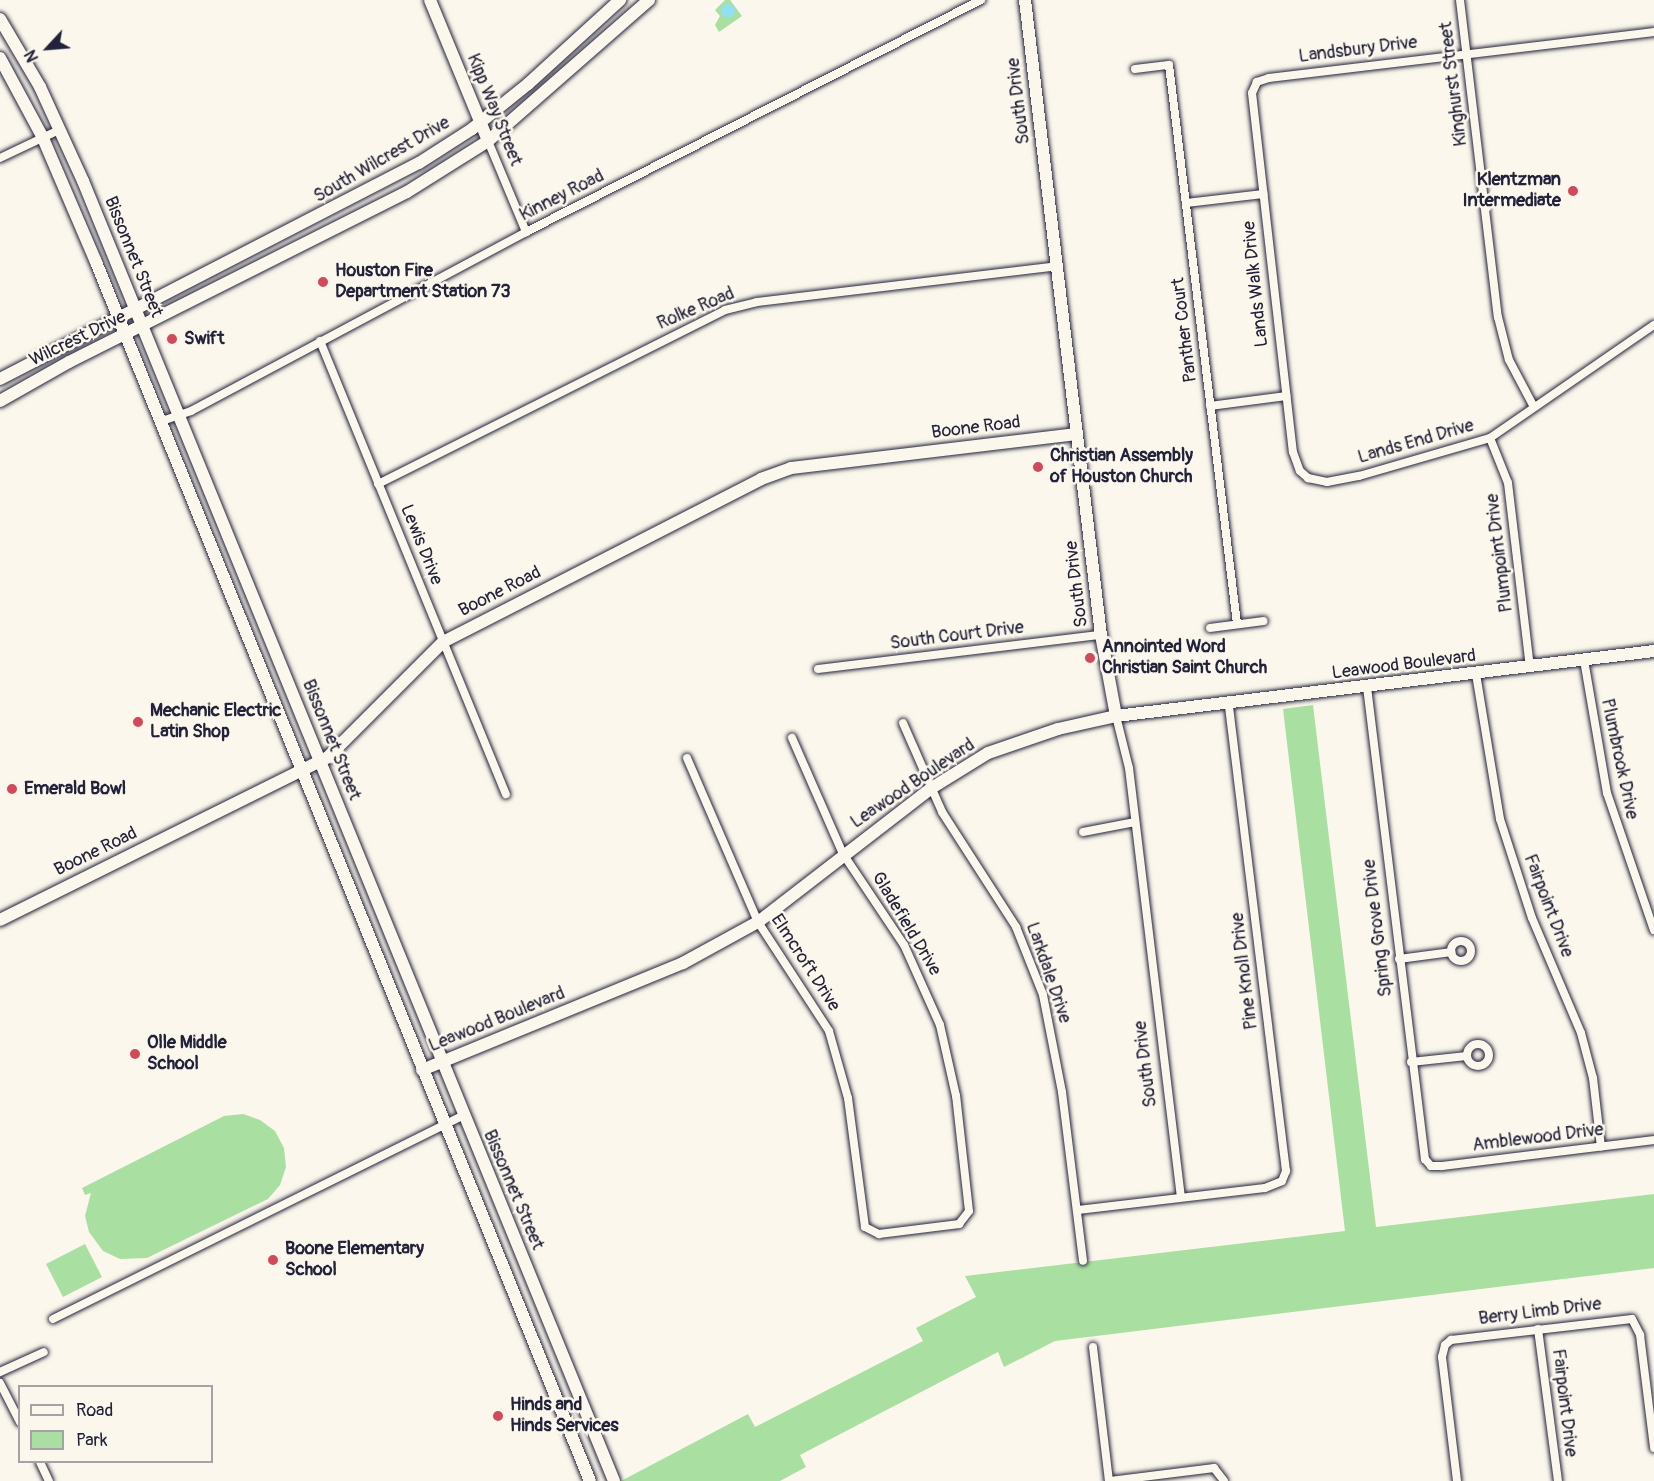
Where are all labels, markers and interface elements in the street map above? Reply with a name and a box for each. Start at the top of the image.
north arrow [18,18,78,78]
street label: Kinghurst Street [1436,21,1472,147]
street label: Landsbury Drive [1297,32,1419,68]
text: N [20,47,43,65]
street label: Kipp Way Street [462,51,526,169]
street label: South Drive [1003,56,1035,146]
street label: South Wilcrest Drive [310,112,454,208]
street label: Kinney Road [516,165,608,227]
place label: Klentzman Intermediate [1463,170,1561,213]
marker: Klentzman Intermediate [1566,184,1580,198]
street label: Bissonnet Street [99,194,167,320]
street label: Lands Walk Drive [1239,220,1273,348]
place label: Houston Fire Department Station 73 [335,261,511,304]
marker: Houston Fire Department Station 73 [316,275,330,289]
street label: Panther Court [1168,276,1202,384]
street label: Rolke Road [654,283,738,335]
street label: Wilcrest Drive [26,306,130,372]
place label: Swift [184,328,224,350]
marker: Swift [165,332,179,346]
street label: Boone Road [930,412,1022,444]
street label: Lands End Drive [1356,415,1476,469]
place label: Christian Assembly of Houston Church [1050,446,1193,488]
marker: Christian Assembly of Houston Church [1031,460,1045,474]
street label: Plumpoint Drive [1482,492,1518,614]
street label: Lewis Drive [395,502,447,588]
street label: South Drive [1061,539,1093,629]
street label: Boone Road [455,562,545,622]
street label: South Court Drive [889,617,1025,655]
place label: Annointed Word Christian Saint Church [1102,637,1267,680]
street label: Leawood Boulevard [1331,645,1477,685]
marker: Annointed Word Christian Saint Church [1083,651,1097,665]
street label: Bissonnet Street [297,677,365,803]
street label: Plumbrook Drive [1596,697,1642,821]
place label: Mechanic Electric Latin Shop [150,701,281,744]
marker: Mechanic Electric Latin Shop [131,715,145,729]
street label: Leawood Boulevard [847,734,979,834]
place label: Emerald Bowl [24,778,126,800]
marker: Emerald Bowl [5,782,19,796]
street label: Boone Road [51,823,141,881]
street label: Fairpoint Drive [1518,851,1578,961]
street label: Spring Grove Drive [1359,858,1397,998]
street label: Gladefield Drive [867,868,945,980]
street label: Elmcroft Drive [766,910,844,1016]
street label: Pine Knoll Drive [1227,911,1263,1031]
street label: Larkdale Drive [1021,920,1075,1026]
street label: Leawood Boulevard [426,983,568,1057]
street label: South Drive [1130,1019,1162,1109]
place label: Olle Middle School [147,1033,227,1076]
marker: Olle Middle School [128,1047,142,1061]
street label: Amblewood Drive [1471,1119,1605,1157]
street label: Bissonnet Street [478,1127,548,1253]
place label: Boone Elementary School [285,1239,424,1282]
marker: Boone Elementary School [266,1253,280,1267]
street label: Berry Limb Drive [1477,1294,1603,1330]
street label: Fairpoint Drive [1547,1348,1581,1458]
legend [18,1385,213,1463]
place label: Hinds and Hinds Services [510,1395,619,1438]
text: Road [76,1399,113,1422]
marker: Hinds and Hinds Services [491,1409,505,1423]
text: Park [76,1429,108,1452]

